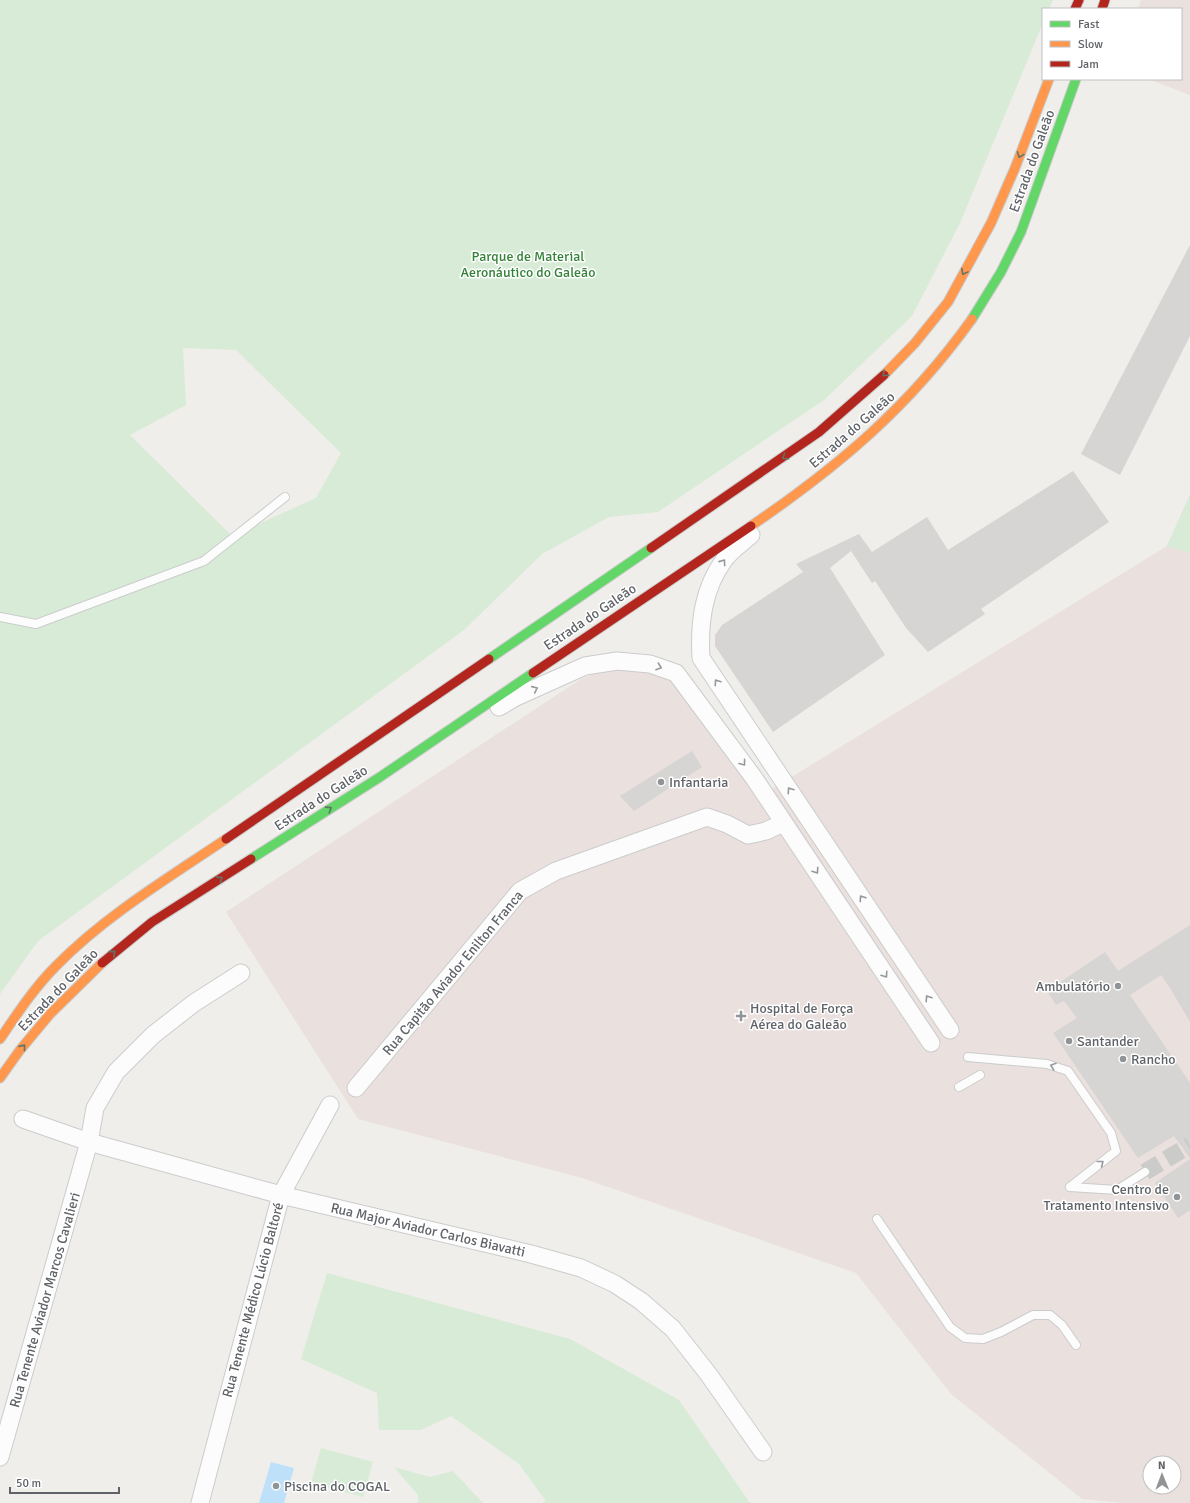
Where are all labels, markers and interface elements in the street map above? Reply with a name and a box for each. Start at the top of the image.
legend [1042,8,1182,80]
text: Fast [1078,17,1099,32]
text: Slow [1078,37,1103,52]
text: Jam [1078,57,1099,72]
street label: Estrada do Galeão [1006,107,1058,215]
one-way arrow [1017,151,1025,158]
park label: Parque de Material Aeronáutico do Galeão [461,248,595,281]
one-way arrow [961,268,969,275]
one-way arrow [882,369,889,376]
street label: Estrada do Galeão [806,388,898,472]
one-way arrow [782,452,789,460]
one-way arrow [718,559,726,566]
street label: Estrada do Galeão [541,580,639,654]
one-way arrow [656,662,663,671]
one-way arrow [714,679,722,686]
one-way arrow [531,685,538,693]
one-way arrow [738,759,746,766]
street label: Estrada do Galeão [271,762,371,834]
place label: Infantaria [669,774,728,791]
marker: Infantaria [656,777,666,787]
one-way arrow [787,787,795,794]
one-way arrow [325,806,332,814]
one-way arrow [811,866,818,873]
one-way arrow [215,877,222,884]
street label: Rua Capitão Aviador Enilton Franca [379,887,527,1059]
one-way arrow [859,895,867,902]
street label: Estrada do Galeão [14,945,102,1035]
one-way arrow [108,951,116,958]
one-way arrow [881,971,888,978]
place label: Ambulatório [1036,978,1110,995]
marker: Ambulatório [1113,981,1123,991]
one-way arrow [925,995,933,1002]
place label: Hospital de Força Aérea do Galeão [750,1000,853,1033]
marker: Hospital de Força Aérea do Galeão [735,1010,747,1022]
place label: Santander [1077,1033,1140,1050]
marker: Santander [1064,1036,1074,1046]
one-way arrow [18,1044,25,1051]
place label: Rancho [1131,1051,1176,1068]
marker: Rancho [1118,1054,1128,1064]
one-way arrow [1049,1062,1056,1071]
one-way arrow [1096,1161,1103,1168]
place label: Centro de Tratamento Intensivo [1043,1181,1169,1214]
street label: Rua Tenente Aviador Marcos Cavalieri [6,1190,84,1410]
marker: Centro de Tratamento Intensivo [1172,1192,1182,1202]
street label: Rua Major Aviador Carlos Biavatti [329,1199,527,1261]
street label: Rua Tenente Médico Lúcio Baltoré [219,1201,287,1399]
north arrow [1142,1455,1182,1495]
text: N [1158,1459,1166,1472]
scale bar [10,1469,119,1495]
text: 50 m [16,1476,41,1491]
place label: Piscina do COGAL [284,1478,390,1495]
marker: Piscina do COGAL [271,1481,281,1491]

